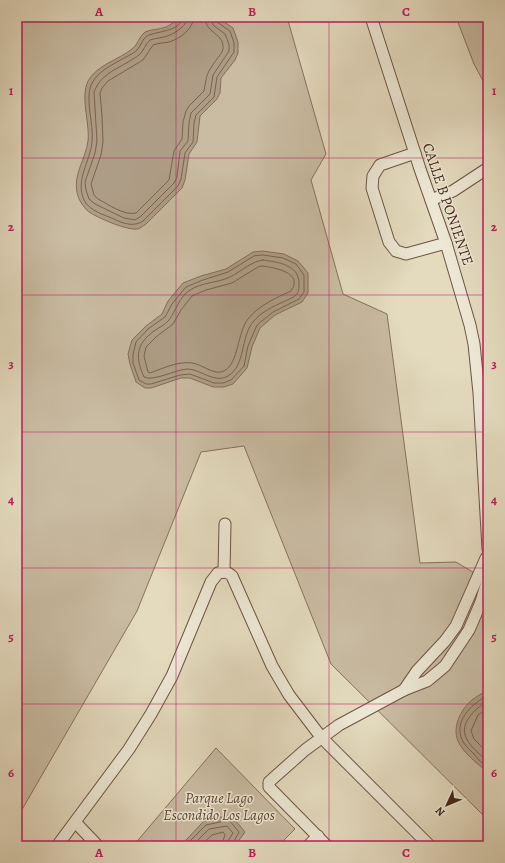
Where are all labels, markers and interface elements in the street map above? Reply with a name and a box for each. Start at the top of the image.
text: A [94,3,104,20]
text: B [248,3,256,20]
text: C [402,3,410,20]
text: 1 [9,82,14,99]
text: 1 [492,82,497,99]
street label: CALLE B PONIENTE [418,140,478,268]
text: 2 [8,218,15,235]
text: 2 [491,218,498,235]
text: 3 [8,355,14,372]
text: 3 [491,355,497,372]
text: 4 [8,491,14,508]
text: 4 [491,491,497,508]
text: 5 [8,628,14,645]
text: 5 [491,628,497,645]
text: 6 [8,764,14,781]
text: 6 [491,764,497,781]
north arrow [427,785,467,825]
park label: Parque Lago Escondido Los Lagos [163,788,275,825]
text: N [432,804,448,820]
text: A [94,844,104,861]
text: B [248,844,256,861]
text: C [402,844,410,861]

